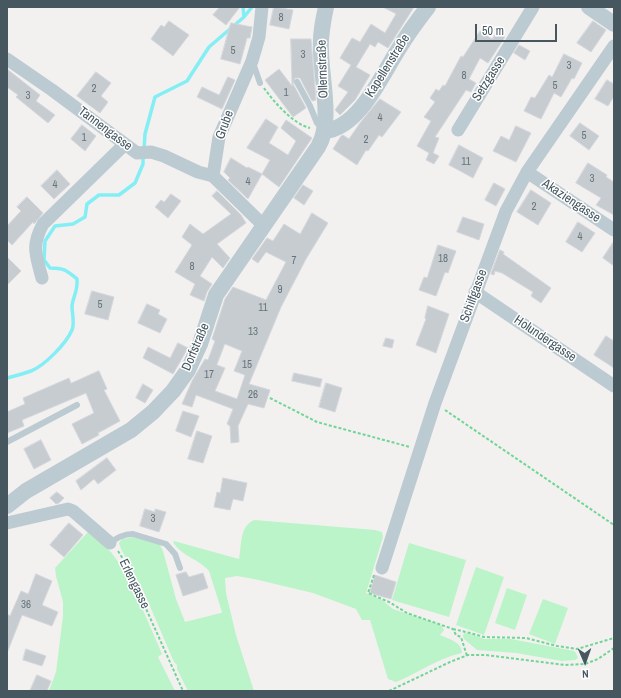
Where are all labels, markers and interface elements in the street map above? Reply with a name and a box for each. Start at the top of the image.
house number: 8 [278,11,284,25]
scale bar [477,16,559,42]
text: 50 m [482,23,504,39]
street label: Kapellenstraße [362,31,414,101]
street label: Ollernstraße [314,39,332,99]
house number: 5 [230,44,236,58]
house number: 3 [300,48,306,62]
street label: Setzgasse [469,54,509,104]
house number: 3 [566,59,572,73]
house number: 8 [461,69,467,83]
house number: 5 [552,79,558,93]
house number: 2 [91,82,97,96]
house number: 1 [283,86,289,100]
house number: 3 [25,89,31,103]
street label: Tannengasse [75,104,135,154]
street label: Grube [213,108,237,142]
house number: 4 [377,111,383,125]
house number: 5 [581,129,587,143]
house number: 1 [81,131,87,145]
house number: 2 [363,133,369,147]
house number: 11 [461,155,471,169]
house number: 3 [589,172,595,186]
house number: 4 [245,175,251,189]
street label: Akaziengasse [539,176,603,226]
house number: 4 [52,178,58,192]
house number: 2 [531,200,537,214]
house number: 4 [577,230,583,244]
house number: 18 [438,252,448,266]
house number: 7 [291,254,297,268]
house number: 8 [189,260,195,274]
street label: Schilfgasse [457,267,491,325]
house number: 9 [277,283,283,297]
house number: 5 [97,298,103,312]
house number: 11 [258,301,268,315]
street label: Holundergasse [511,312,579,366]
street label: Dorfstraße [179,321,213,373]
house number: 13 [248,325,258,339]
house number: 15 [242,358,252,372]
house number: 17 [204,368,214,382]
house number: 26 [248,388,258,402]
house number: 3 [150,512,156,526]
street label: Erlengasse [115,557,153,611]
house number: 36 [21,598,31,612]
north arrow [565,642,605,682]
text: N [582,667,589,681]

